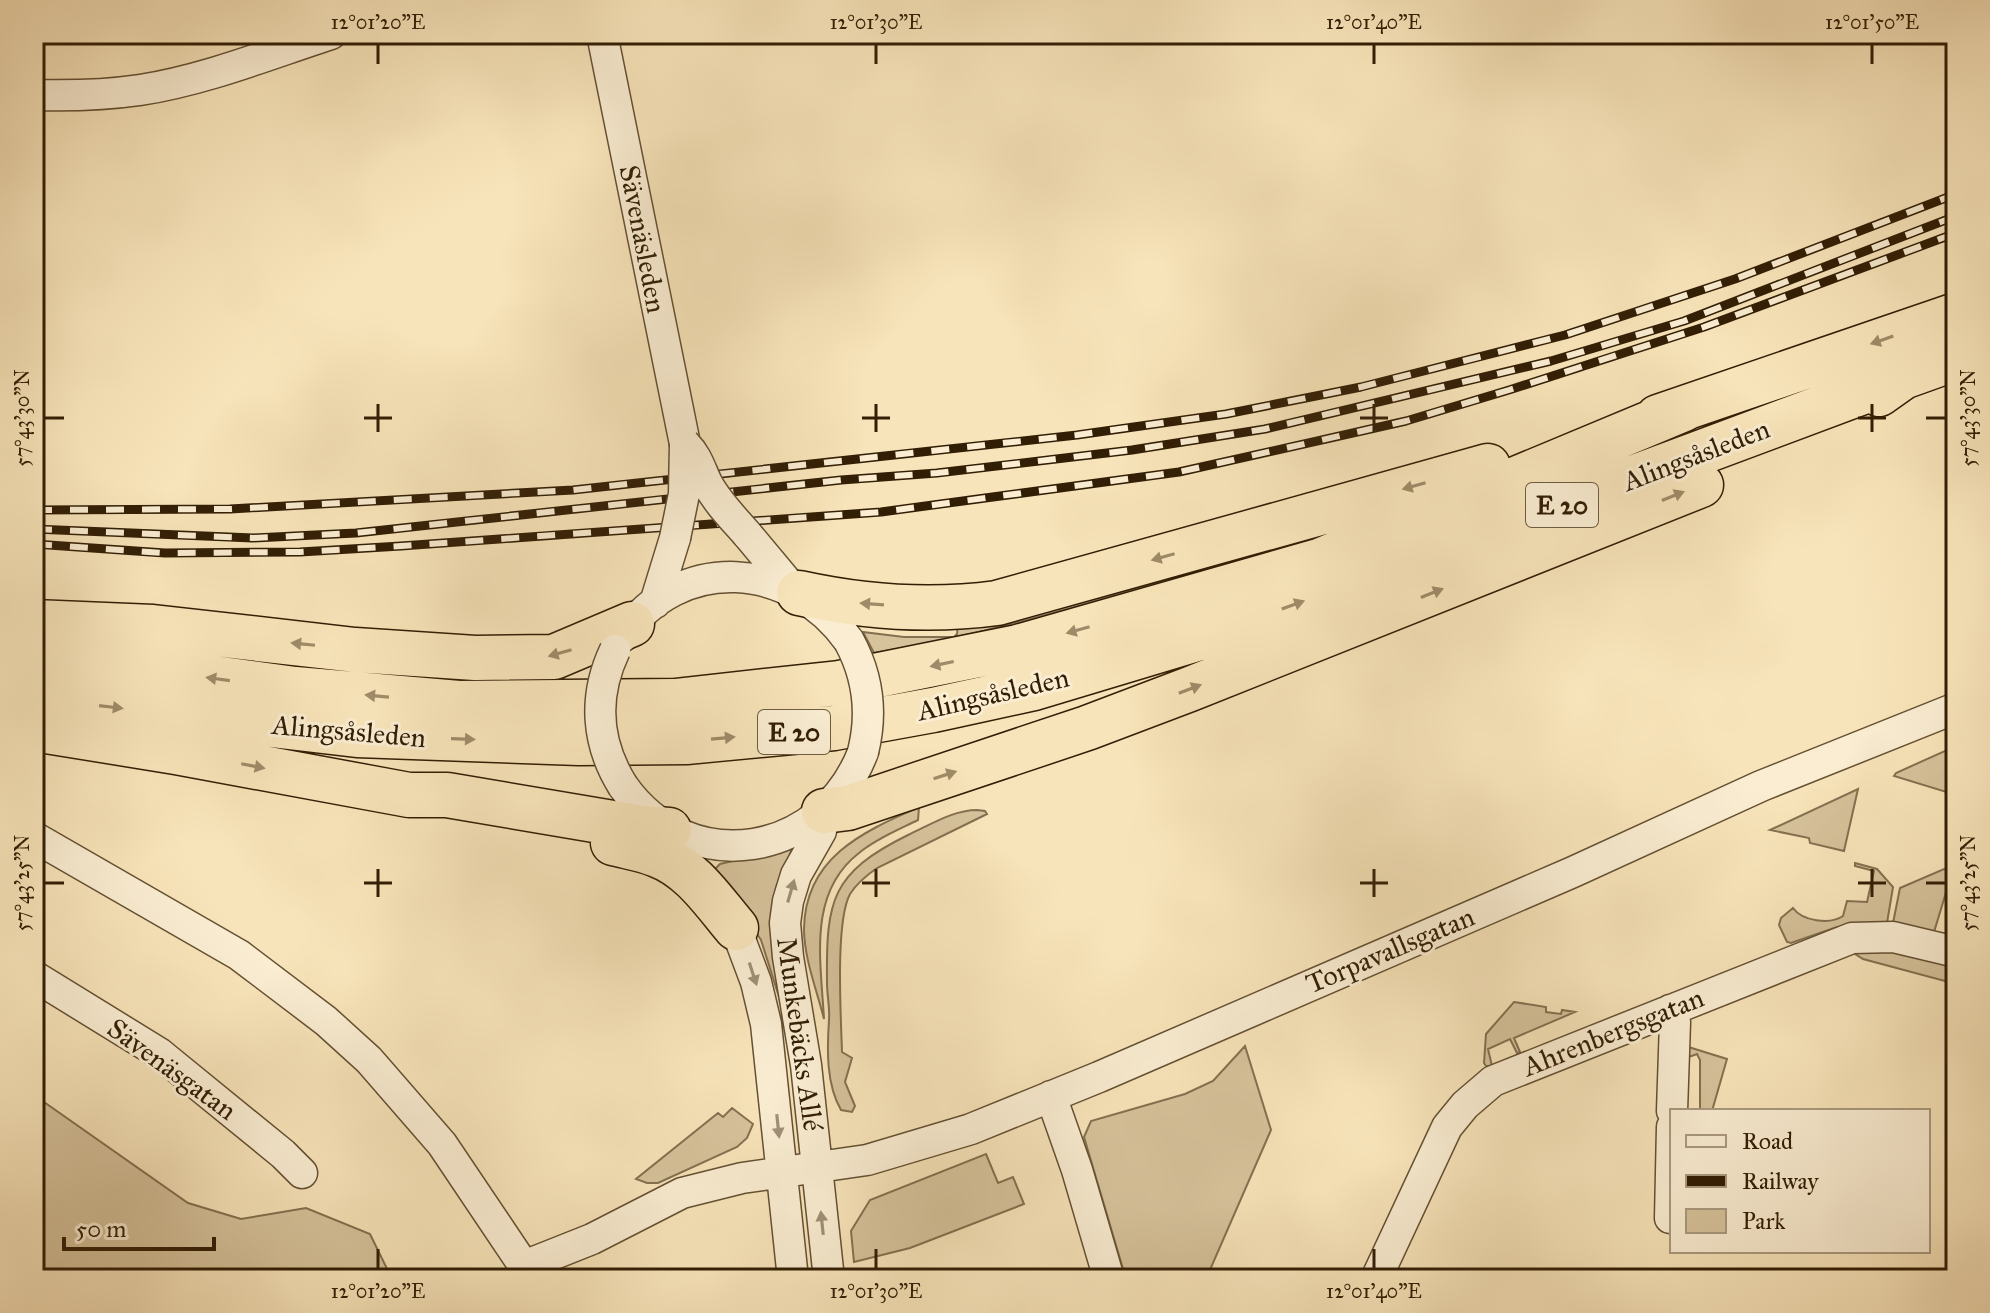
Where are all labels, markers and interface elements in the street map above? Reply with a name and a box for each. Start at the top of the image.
text: 12°01'20"E [331,10,425,34]
text: 12°01'30"E [830,10,922,34]
text: 12°01'40"E [1326,10,1422,34]
text: 12°01'50"E [1825,10,1919,34]
street label: Sävenäsleden [612,162,674,316]
one-way arrow [1870,335,1894,347]
text: 57°43'30"N [10,369,34,467]
text: 57°43'30"N [1956,369,1980,467]
street label: Alingsåsleden [1617,411,1774,499]
one-way arrow [1401,481,1426,493]
road number: E 20 [1526,483,1598,527]
one-way arrow [1661,489,1685,502]
one-way arrow [1151,551,1176,563]
one-way arrow [1420,586,1444,599]
one-way arrow [859,597,884,610]
one-way arrow [1281,598,1305,611]
one-way arrow [1066,624,1090,637]
one-way arrow [291,638,316,651]
one-way arrow [547,647,571,660]
one-way arrow [929,658,954,671]
street label: Alingsåsleden [913,660,1072,729]
one-way arrow [205,672,230,685]
one-way arrow [1178,682,1202,695]
one-way arrow [364,689,389,702]
one-way arrow [99,700,124,713]
street label: Alingsåsleden [269,707,428,755]
road number: E 20 [758,710,830,754]
one-way arrow [451,732,476,745]
one-way arrow [711,732,736,745]
one-way arrow [241,761,266,773]
one-way arrow [933,769,957,781]
text: 57°43'25"N [10,835,34,931]
text: 57°43'25"N [1956,835,1980,931]
one-way arrow [785,878,798,902]
street label: Torpavallsgatan [1301,899,1479,1001]
street label: Munkebäcks Allé [769,935,831,1133]
one-way arrow [747,962,760,986]
street label: Ahrenbergsgatan [1516,980,1709,1085]
street label: Sävenäsgatan [100,1010,244,1128]
legend [1670,1109,1930,1253]
one-way arrow [772,1113,785,1138]
text: Road [1742,1126,1793,1156]
text: Railway [1742,1166,1819,1196]
scale bar [64,1201,214,1251]
text: Park [1742,1206,1786,1236]
one-way arrow [815,1211,828,1236]
text: 50 m [76,1214,126,1244]
text: 12°01'20"E [331,1279,425,1303]
text: 12°01'30"E [830,1279,922,1303]
text: 12°01'40"E [1326,1279,1422,1303]

